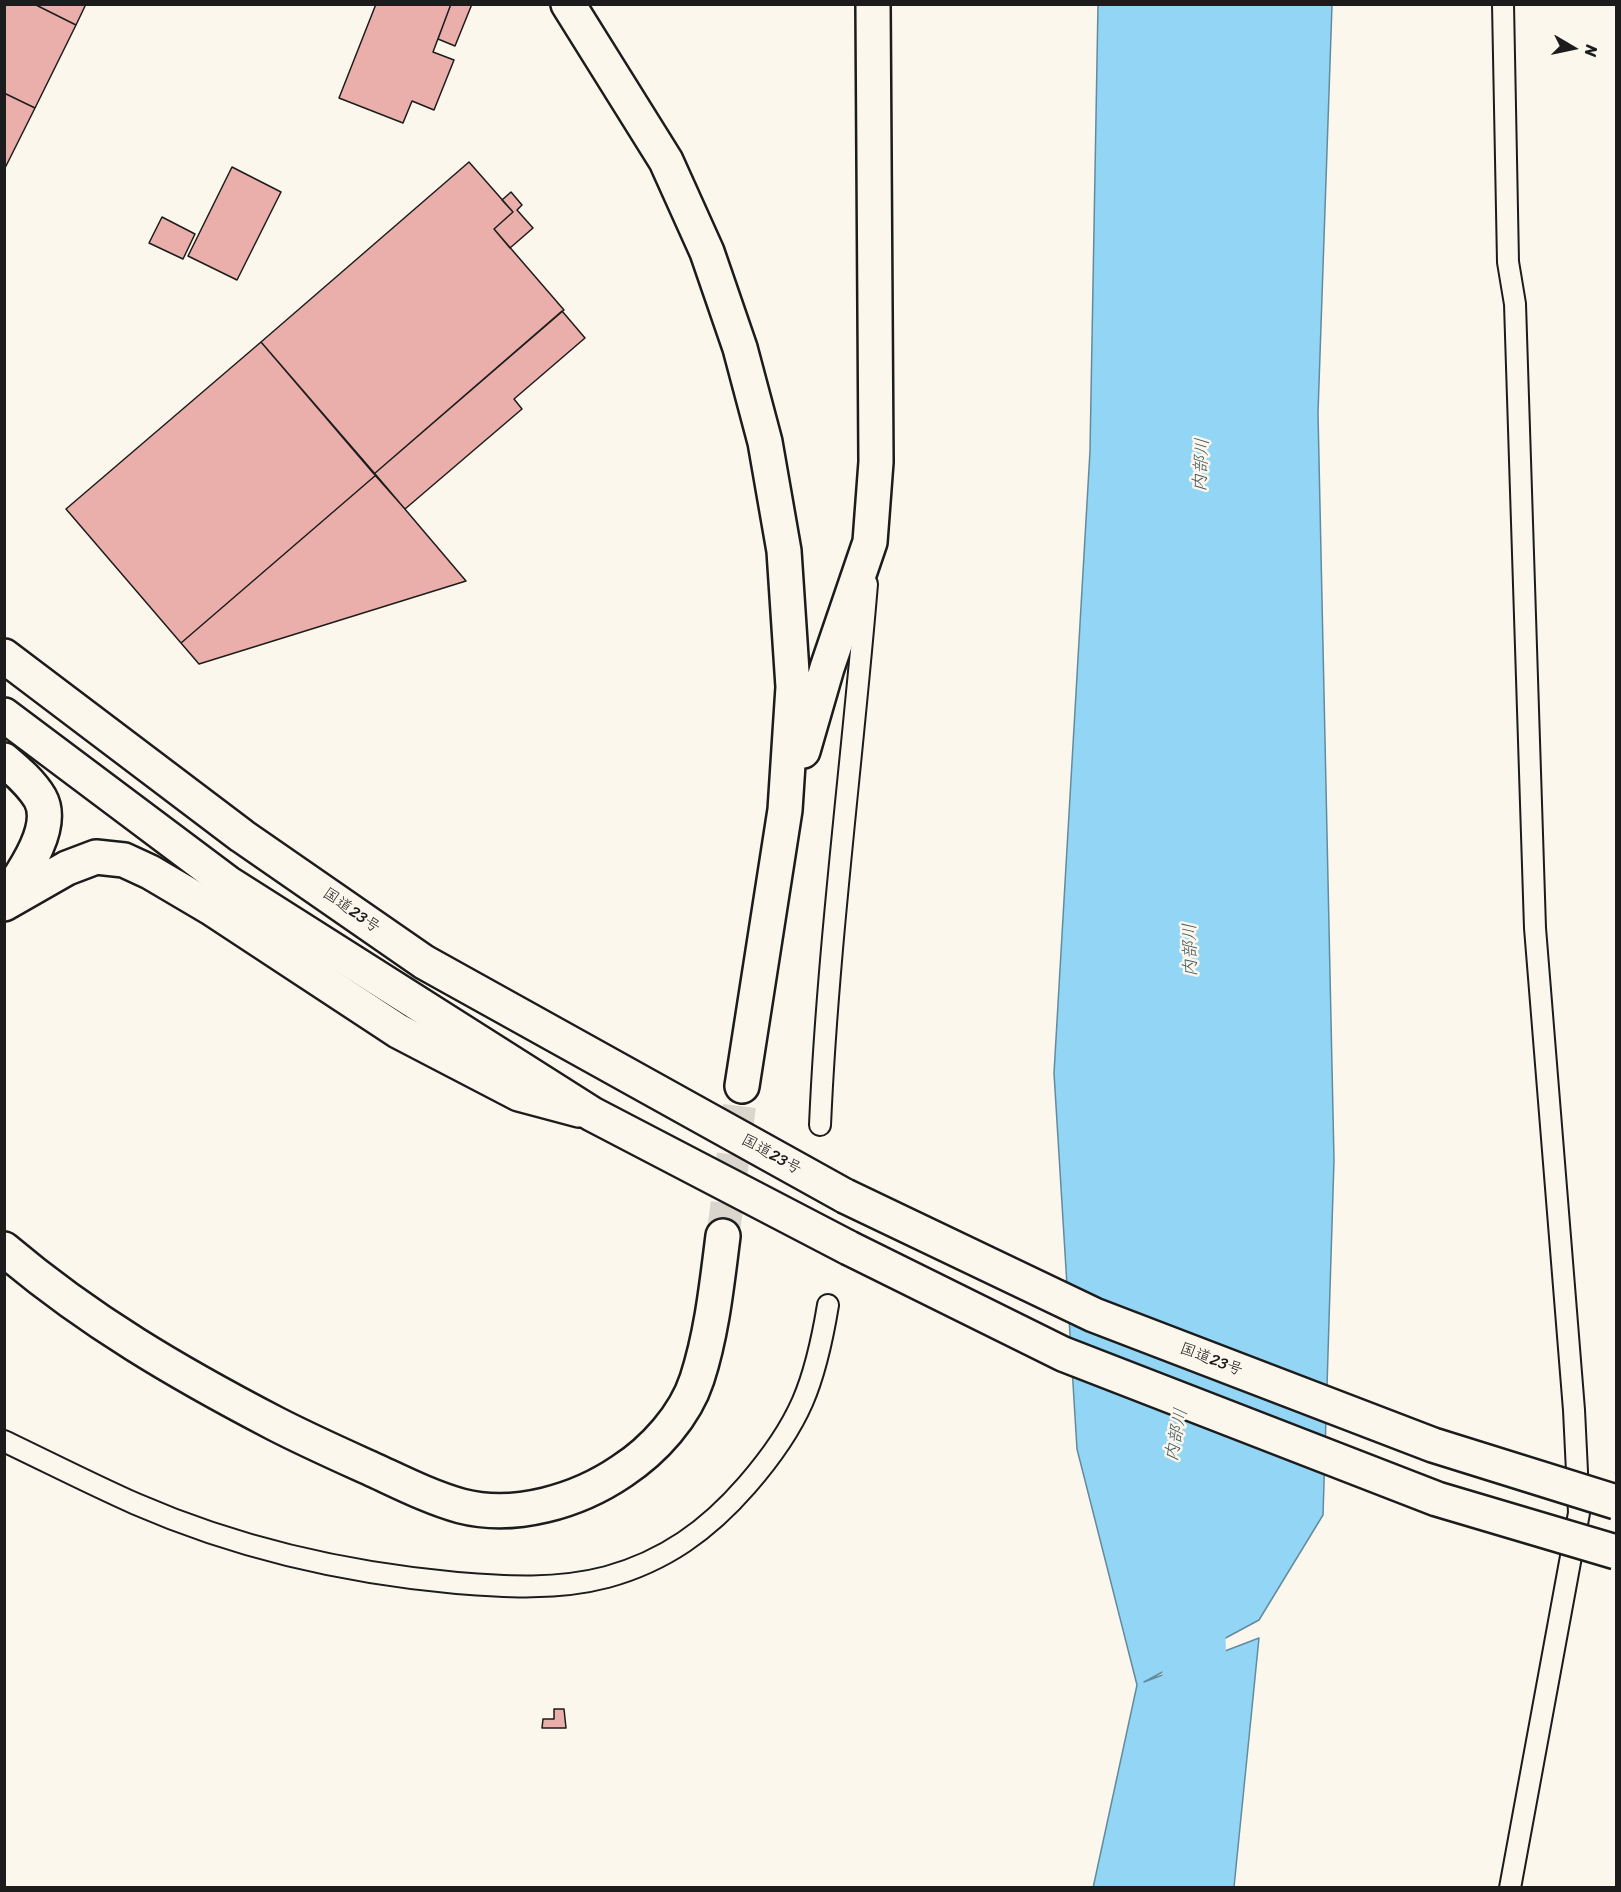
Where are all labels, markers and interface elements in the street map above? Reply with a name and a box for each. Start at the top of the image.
north arrow [1543,18,1603,78]
text: N [1576,43,1606,59]
water label: 内部川 [1190,437,1214,493]
street label: 国道23号 [318,884,384,938]
water label: 内部川 [1180,923,1202,977]
street label: 国道23号 [737,1131,805,1179]
street label: 国道23号 [1177,1339,1245,1381]
water label: 内部川 [1161,1406,1193,1464]

